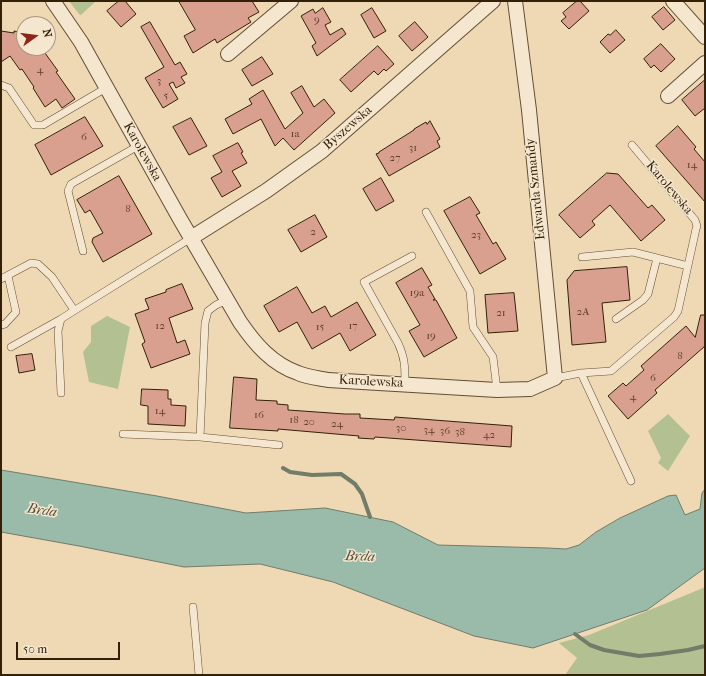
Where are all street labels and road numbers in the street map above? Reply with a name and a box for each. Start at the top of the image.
street label: Byszewska [320,103,376,153]
street label: Karolewska [120,120,164,184]
street label: Edwarda Szmańdy [523,137,549,241]
street label: Karolewska [642,158,696,218]
street label: Karolewska [338,373,404,391]

